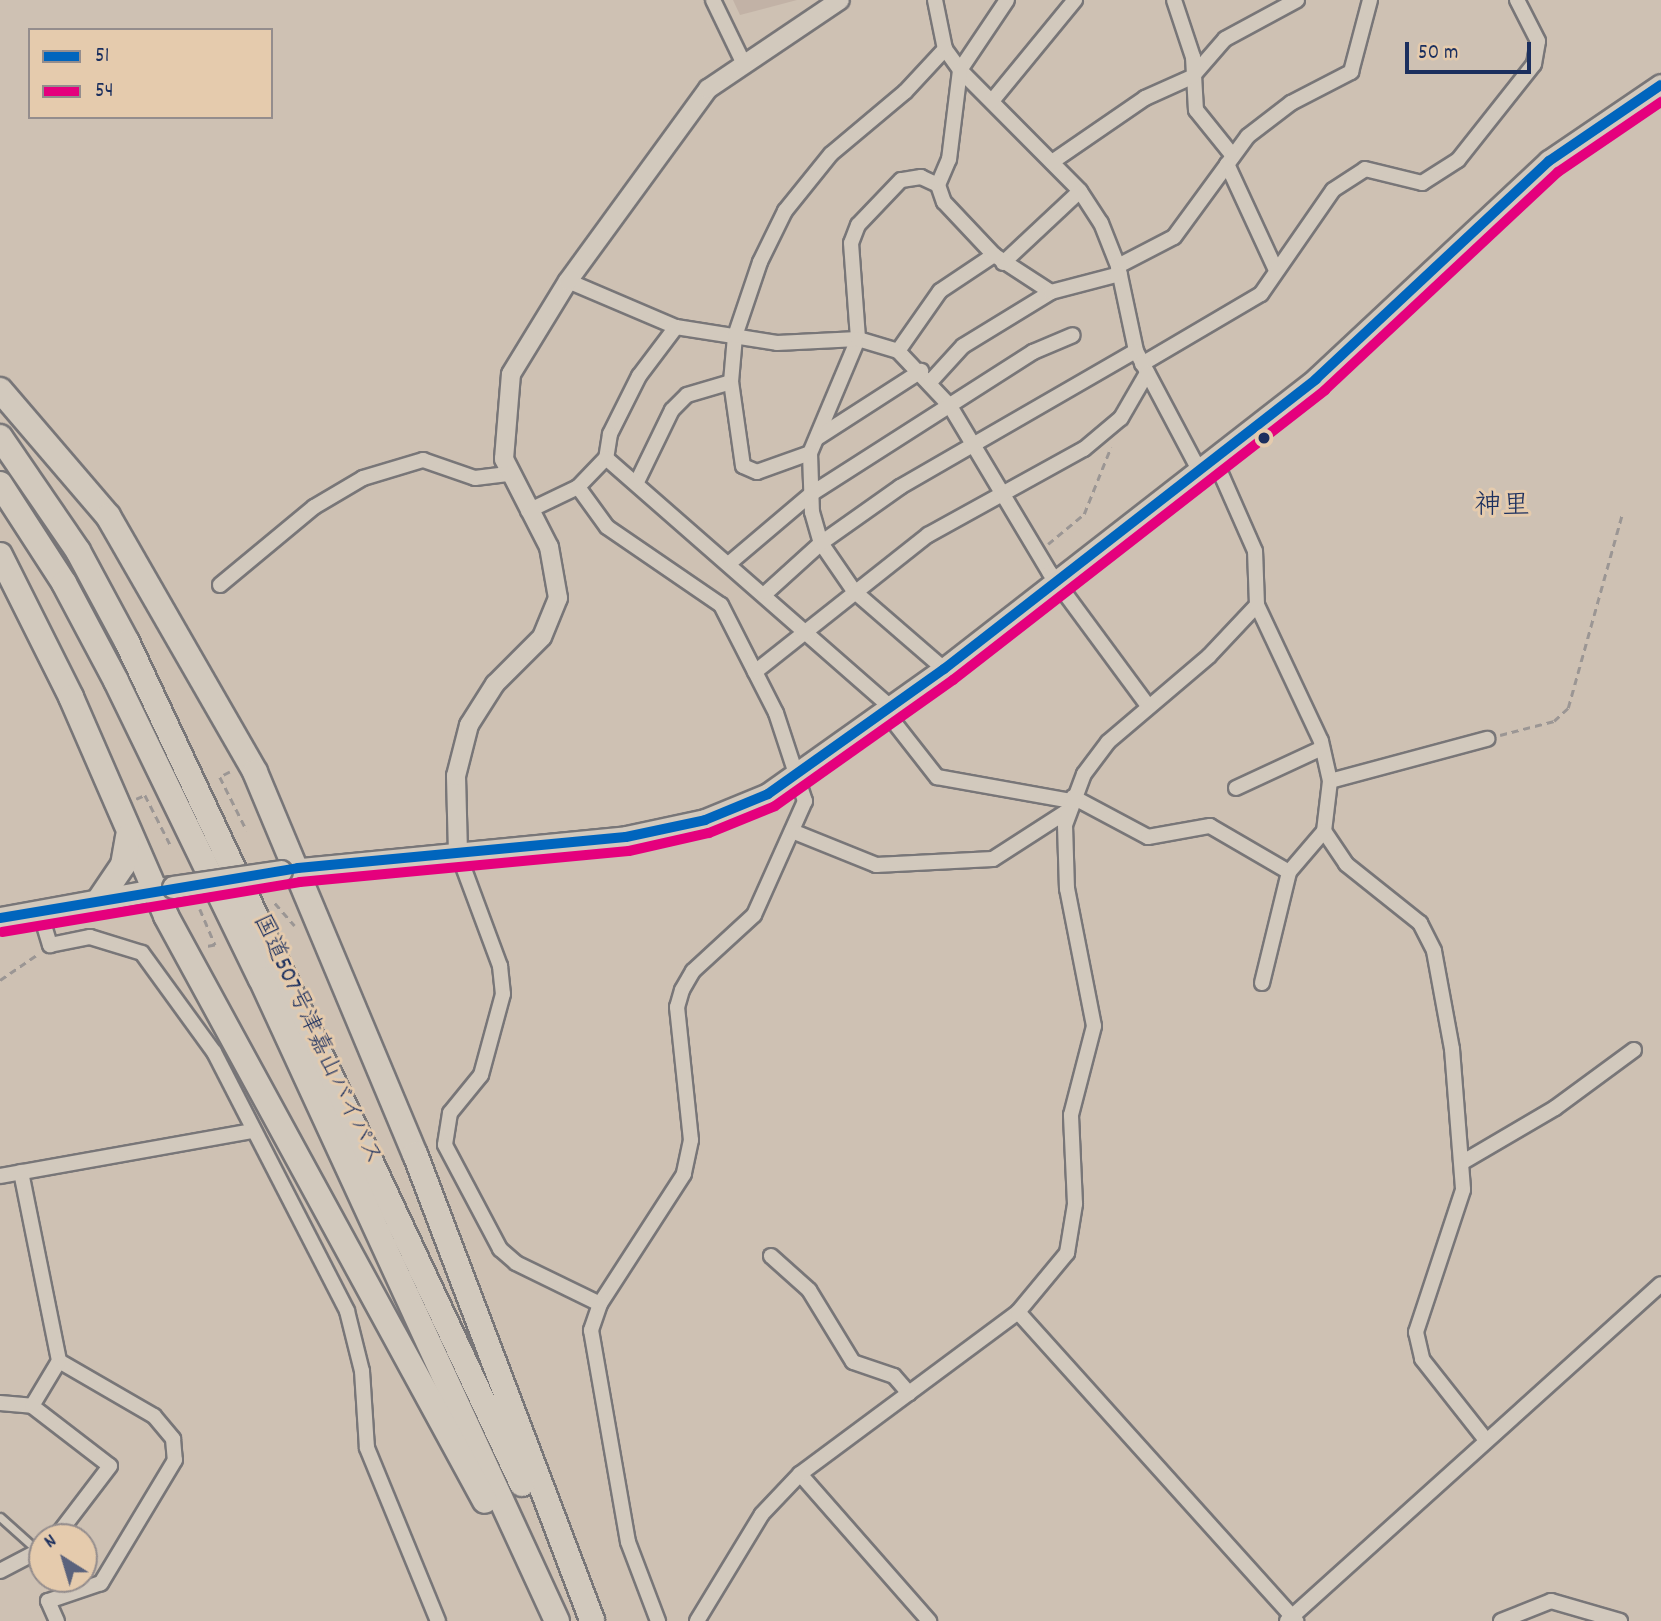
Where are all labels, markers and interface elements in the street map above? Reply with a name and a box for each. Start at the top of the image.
legend [28,28,273,119]
scale bar [1409,28,1535,72]
text: 50 m [1418,39,1458,69]
text: 51 [95,42,109,72]
text: 54 [95,77,113,107]
unlabelled marker [1257,431,1271,445]
district label: 神里 [1474,491,1530,525]
street label: 国道507号津嘉山バイパス [245,910,387,1170]
north arrow [28,1523,98,1593]
text: N [39,1529,63,1556]

